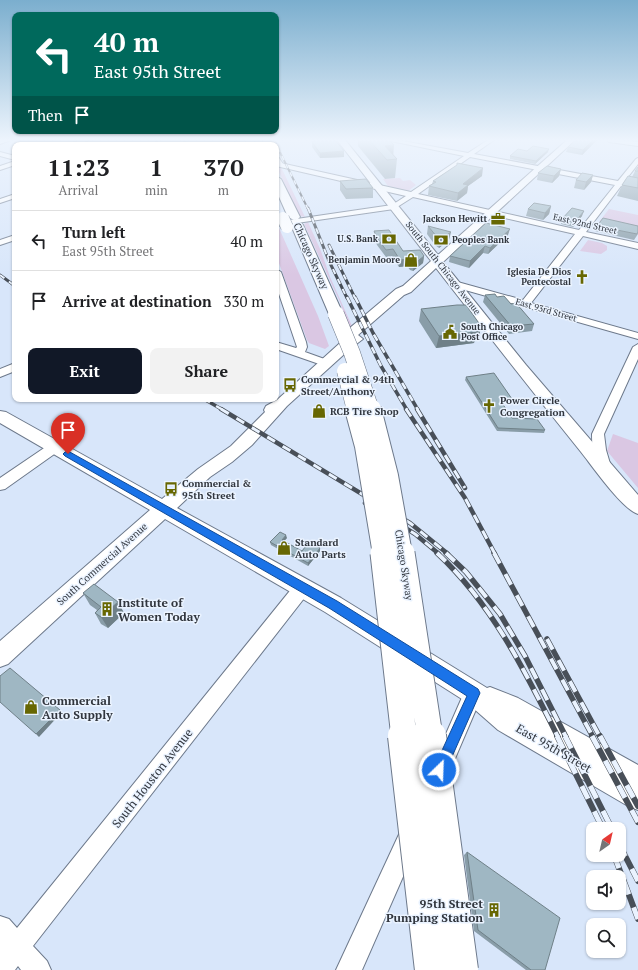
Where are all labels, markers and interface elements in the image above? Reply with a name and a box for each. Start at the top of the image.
text: 40 m [94,23,159,60]
icon: left [28,28,80,80]
text: East 95th Street [94,59,221,83]
icon: arrive [71,104,93,126]
text: Then [28,105,63,125]
text: 11:23 [47,151,110,183]
text: 1 [150,151,163,183]
text: 370 [203,151,244,183]
text: Arrival [59,181,98,199]
text: min [145,181,168,199]
text: m [218,181,229,199]
office icon: Jackson Hewitt [490,211,506,227]
street label: East 92nd Street [552,211,619,237]
place label: Jackson Hewitt [423,213,487,225]
street label: South South Chicago Avenue [403,219,484,317]
street label: Chicago Skyway [291,221,332,292]
text: Turn left [62,222,126,242]
icon: left [28,230,50,252]
text: 40 m [230,231,263,251]
bank icon: U.S. Bank [381,231,397,247]
bank icon: Peoples Bank [433,232,449,248]
place label: U.S. Bank [337,233,379,245]
place label: Peoples Bank [452,234,510,246]
text: East 95th Street [62,242,154,260]
shop icon: Benjamin Moore [403,252,419,268]
place label: Benjamin Moore [328,254,400,266]
place label: Iglesia De Dios Pentecostal [507,266,571,288]
church icon: Iglesia De Dios Pentecostal [574,269,590,285]
icon: arrive [28,290,50,312]
text: Arrive at destination [62,291,212,311]
text: 330 m [224,291,264,311]
street label: East 93rd Street [514,295,579,325]
place label: South Chicago Post Office [461,321,524,343]
public building icon: South Chicago Post Office [442,324,458,340]
button: Exit [28,348,142,394]
button: Share [150,348,263,394]
place label: Commercial & 94th Street/Anthony [301,373,395,398]
bus stop icon: Commercial & 94th Street/Anthony [282,377,298,393]
place label: Power Circle Congregation [500,394,565,419]
church icon: Power Circle Congregation [481,398,497,414]
shop icon: RCB Tire Shop [311,403,327,419]
place label: RCB Tire Shop [330,405,399,418]
pin [51,413,85,454]
icon: arrive [57,419,79,441]
place label: Commercial & 95th Street [182,477,251,502]
bus stop icon: Commercial & 95th Street [163,481,179,497]
street label: South Commercial Avenue [54,520,150,608]
street label: Chicago Skyway [392,529,416,602]
place label: Standard Auto Parts [295,536,346,561]
shop icon: Standard Auto Parts [276,540,292,556]
place label: Institute of Women Today [118,595,200,624]
building icon: Institute of Women Today [99,601,115,617]
place label: Commercial Auto Supply [42,693,113,722]
shop icon: Commercial Auto Supply [23,699,39,715]
street label: East 95th Street [514,720,595,776]
street label: South Houston Avenue [109,725,195,831]
position arrow [418,749,460,791]
north arrow [586,822,626,862]
map controls [586,822,626,958]
button: sound [586,870,626,910]
place label: 95th Street Pumping Station [386,896,483,925]
building icon: 95th Street Pumping Station [486,902,502,918]
button: search [586,918,626,958]

